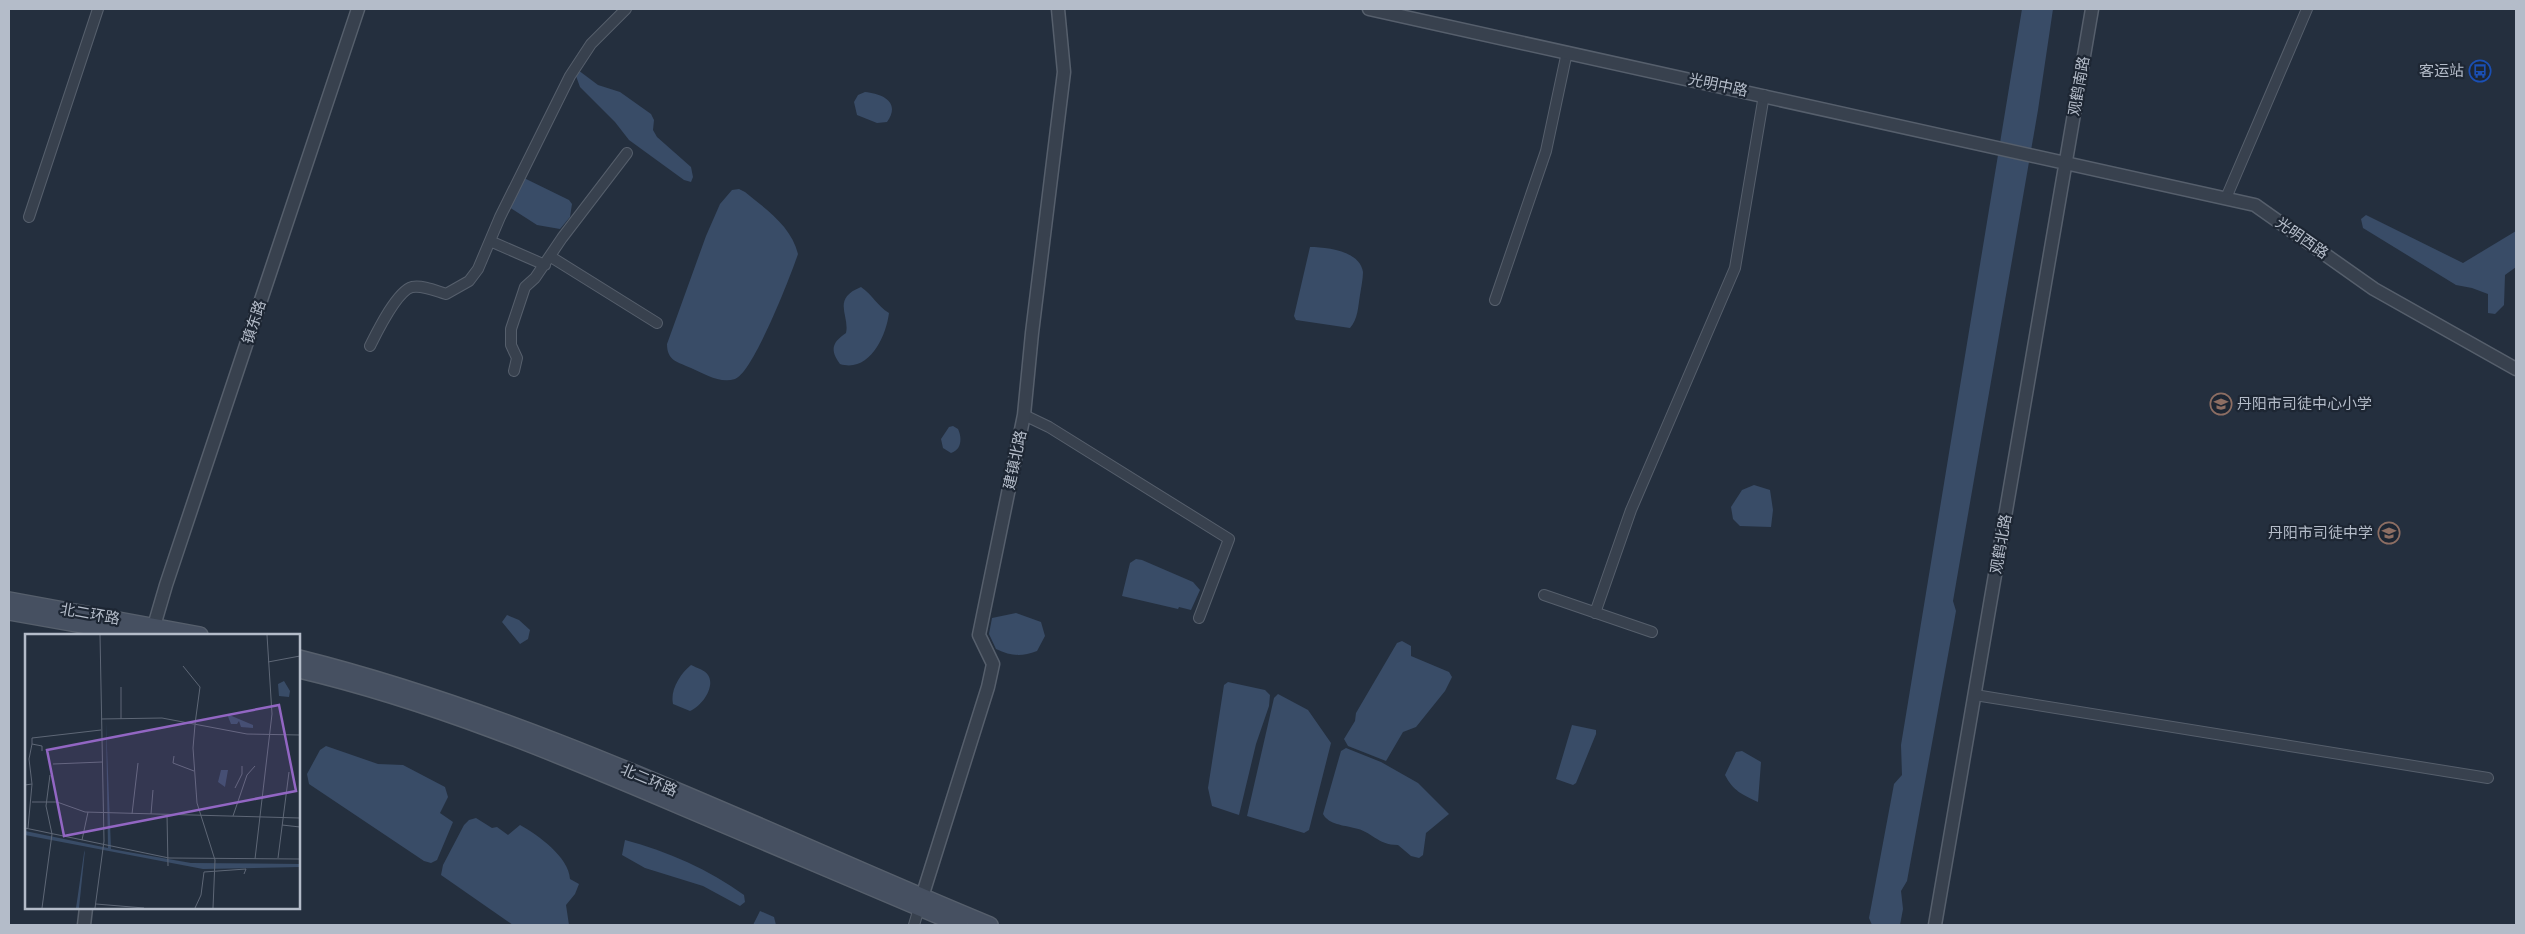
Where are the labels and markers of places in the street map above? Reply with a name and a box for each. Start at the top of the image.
bus stop icon: 客运站 [2468,59,2492,83]
place label: 客运站 [2419,60,2464,80]
school or university icon: 丹阳市司徒中心小学 [2209,392,2233,416]
place label: 丹阳市司徒中心小学 [2237,393,2372,413]
school or university icon: 丹阳市司徒中学 [2377,521,2401,545]
place label: 丹阳市司徒中学 [2268,522,2373,542]

